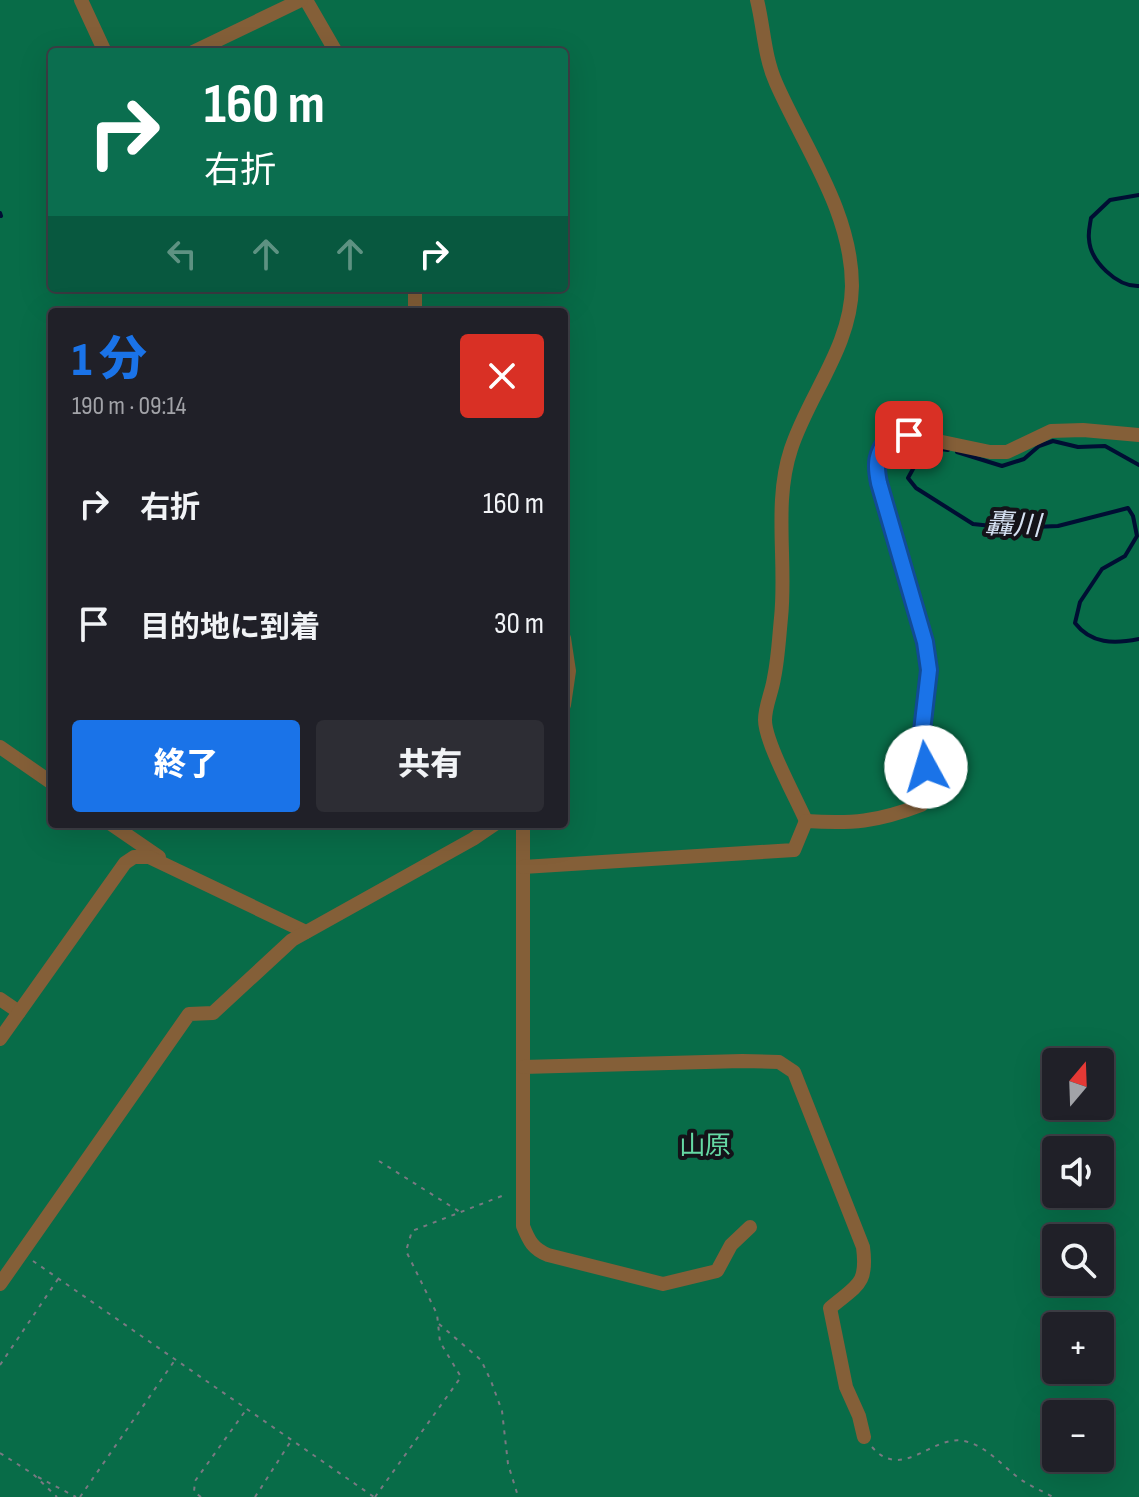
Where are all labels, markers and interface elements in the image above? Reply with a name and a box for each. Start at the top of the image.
text: 160 m [204,72,325,139]
icon: right [72,80,176,184]
text: 右折 [204,150,276,193]
icon: left [160,232,204,276]
icon: ahead [244,232,288,276]
icon: ahead [328,232,372,276]
icon: right [412,232,456,276]
text: 1 分 [72,332,147,389]
button: close [460,334,544,418]
text: 190 m · 09:14 [72,391,186,422]
pin [875,401,943,469]
icon: arrive [887,413,931,457]
icon: right [72,482,116,526]
text: 160 m [483,486,544,522]
text: 右折 [140,490,200,526]
water label: 轟川 [984,508,1044,543]
icon: arrive [72,602,116,646]
text: 30 m [494,606,544,642]
text: 目的地に到着 [140,610,320,646]
button: 終了 [72,720,300,812]
button: 共有 [316,720,544,812]
position arrow [884,725,968,809]
north arrow [1042,1048,1114,1120]
map controls [1042,1048,1114,1472]
park label: 山原 [679,1131,731,1162]
button: sound [1042,1136,1114,1208]
button: search [1042,1224,1114,1296]
button: + [1042,1312,1114,1384]
button: − [1042,1400,1114,1472]

